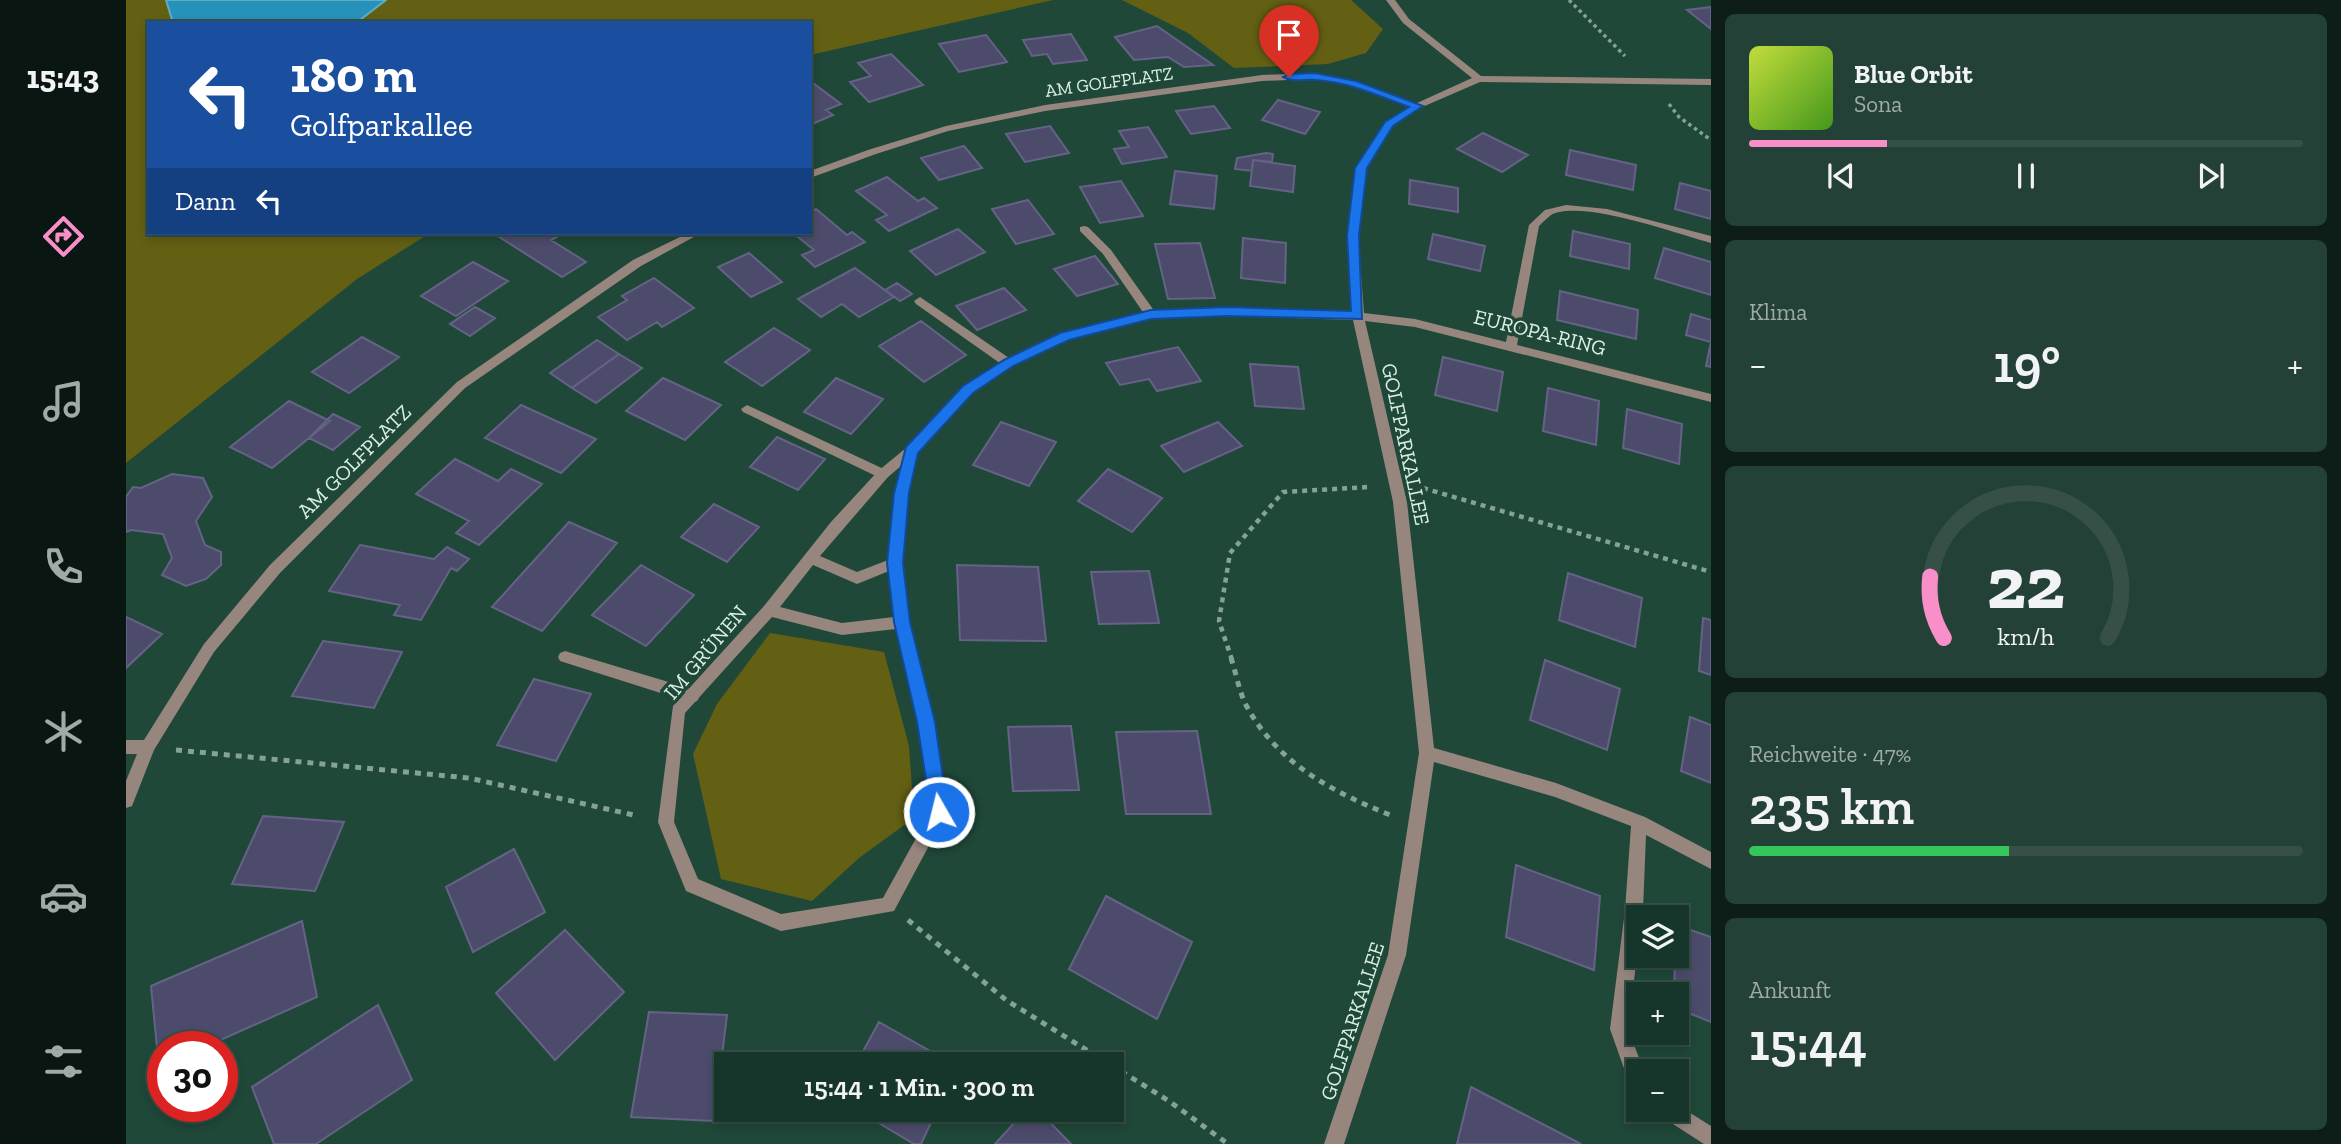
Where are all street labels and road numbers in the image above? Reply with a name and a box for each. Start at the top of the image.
street label: AM GOLFPLATZ [1044,62,1174,102]
street label: EUROPA-RING [1471,303,1609,361]
street label: GOLFPARKALLEE [1377,361,1435,527]
street label: AM GOLFPLATZ [292,399,416,523]
street label: IM GRÜNEN [658,600,752,704]
street label: GOLFPARKALLEE [1315,939,1389,1103]

